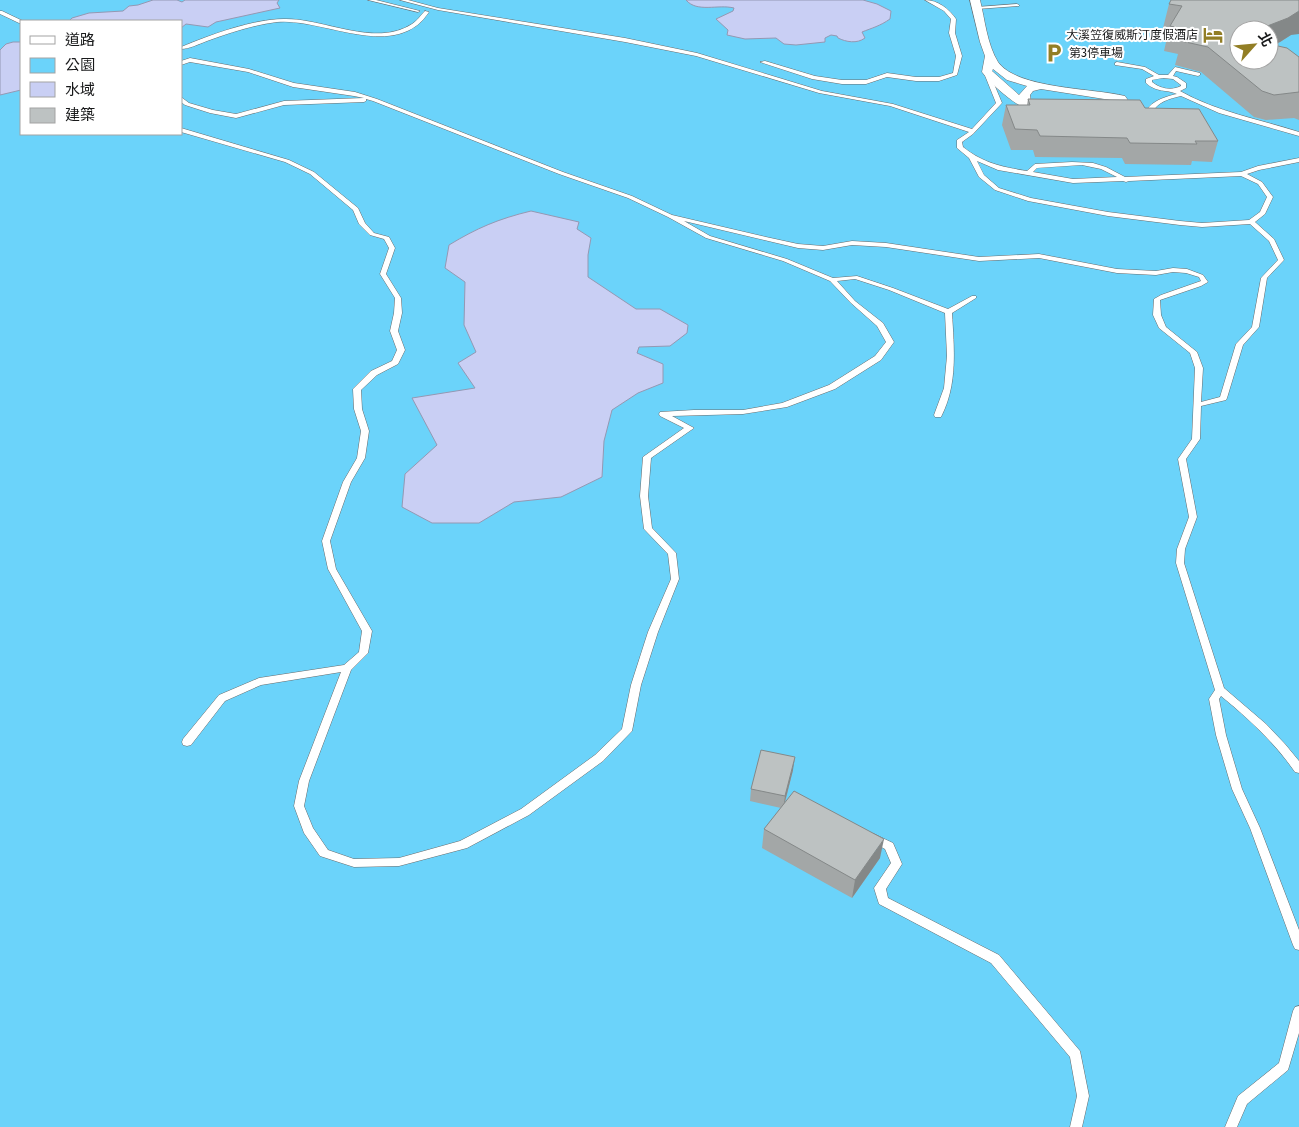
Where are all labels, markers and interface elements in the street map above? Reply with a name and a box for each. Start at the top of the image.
legend [20,20,182,135]
north arrow [1229,20,1279,70]
hotel icon: 大溪笠復威斯汀度假酒店 [1202,24,1224,46]
place label: 大溪笠復威斯汀度假酒店 [1066,28,1198,42]
text: 北 [1254,29,1276,49]
text: 道路 [65,31,95,49]
parking icon: 第3停車場 [1043,42,1065,64]
place label: 第3停車場 [1069,46,1123,60]
text: 公園 [65,56,95,74]
text: 水域 [65,81,95,99]
text: 建築 [65,106,95,124]

